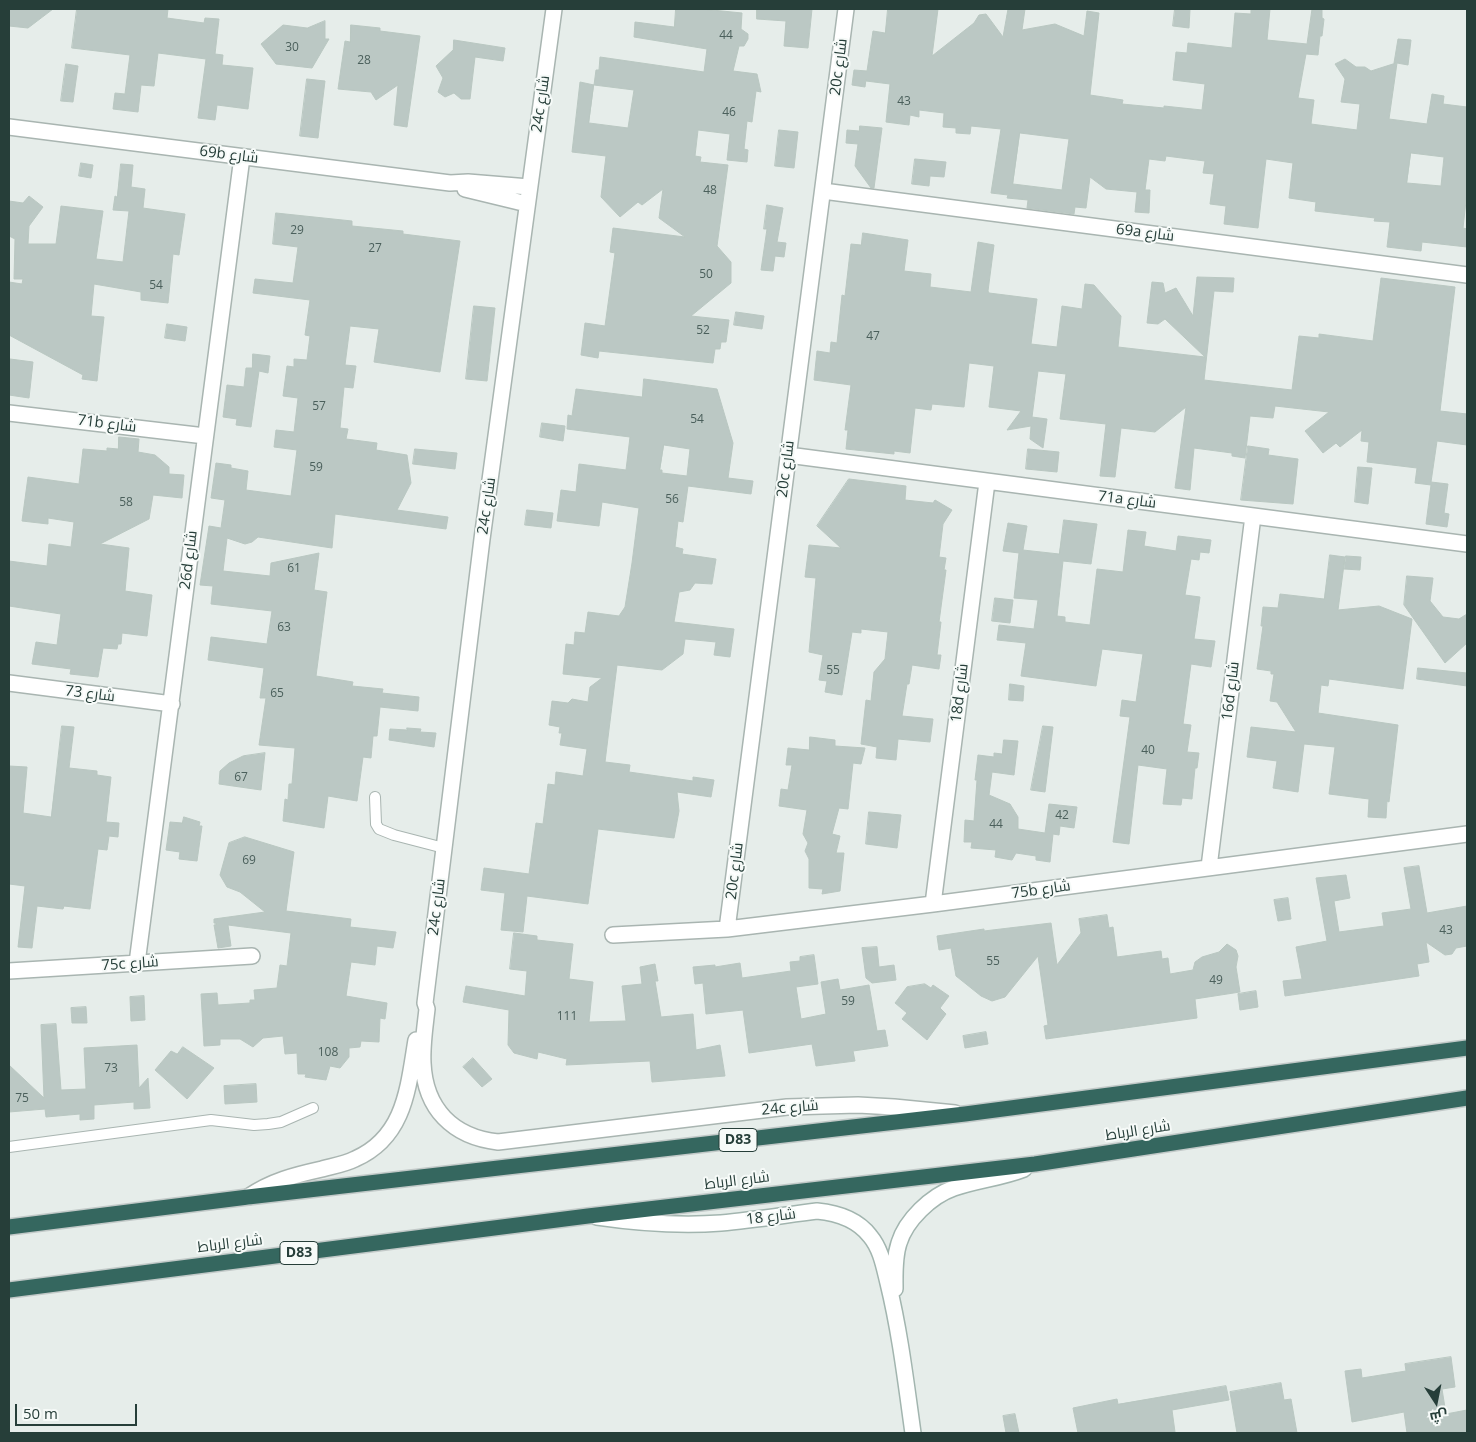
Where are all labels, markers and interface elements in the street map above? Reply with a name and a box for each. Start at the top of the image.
house number: 44 [719,29,733,43]
street label: 20c شارع [827,37,851,97]
house number: 30 [285,41,299,55]
house number: 28 [357,54,371,68]
street label: 24c شارع [528,74,554,134]
house number: 43 [897,95,911,109]
house number: 46 [722,106,736,120]
street label: 69b شارع [198,142,260,168]
house number: 48 [703,184,717,198]
street label: 69a شارع [1115,221,1175,245]
house number: 29 [290,224,304,238]
house number: 27 [368,242,382,256]
house number: 50 [699,268,713,282]
house number: 54 [149,279,163,293]
house number: 52 [696,324,710,338]
house number: 47 [866,330,880,344]
house number: 57 [312,400,326,414]
street label: 71b شارع [76,411,138,437]
house number: 54 [690,413,704,427]
street label: 20c شارع [774,439,798,499]
house number: 59 [309,461,323,475]
street label: 24c شارع [474,476,500,536]
street label: 71a شارع [1097,488,1157,512]
house number: 56 [665,493,679,507]
house number: 58 [119,496,133,510]
street label: 26d شارع [176,529,202,591]
house number: 61 [287,562,301,576]
house number: 63 [277,621,291,635]
street label: 16d شارع [1218,660,1244,722]
street label: 18d شارع [947,662,973,724]
house number: 55 [826,664,840,678]
street label: شارع 73 [64,682,116,706]
house number: 65 [270,687,284,701]
house number: 40 [1141,744,1155,758]
house number: 67 [234,771,248,785]
house number: 42 [1055,809,1069,823]
house number: 44 [989,818,1003,832]
street label: 20c شارع [723,841,747,901]
house number: 69 [242,854,256,868]
street label: 24c شارع [425,877,449,937]
street label: 75b شارع [1010,877,1072,903]
house number: 43 [1439,924,1453,938]
street label: 75c شارع [101,953,159,975]
house number: 55 [986,955,1000,969]
house number: 49 [1209,974,1223,988]
house number: 59 [841,995,855,1009]
house number: 111 [557,1010,577,1024]
house number: 108 [318,1046,338,1060]
house number: 73 [104,1062,118,1076]
house number: 75 [15,1092,29,1106]
street label: 24c شارع [761,1097,819,1119]
street label: شارع الرباط [1104,1117,1172,1145]
road number: D83 [719,1128,757,1152]
street label: شارع الرباط [703,1168,771,1194]
street label: شارع 18 [745,1205,797,1229]
street label: شارع الرباط [196,1231,264,1257]
road number: D83 [280,1242,318,1264]
north arrow [1411,1377,1461,1427]
scale bar [18,1394,140,1426]
text: 50 m [23,1403,58,1423]
text: ش [1428,1406,1450,1428]

